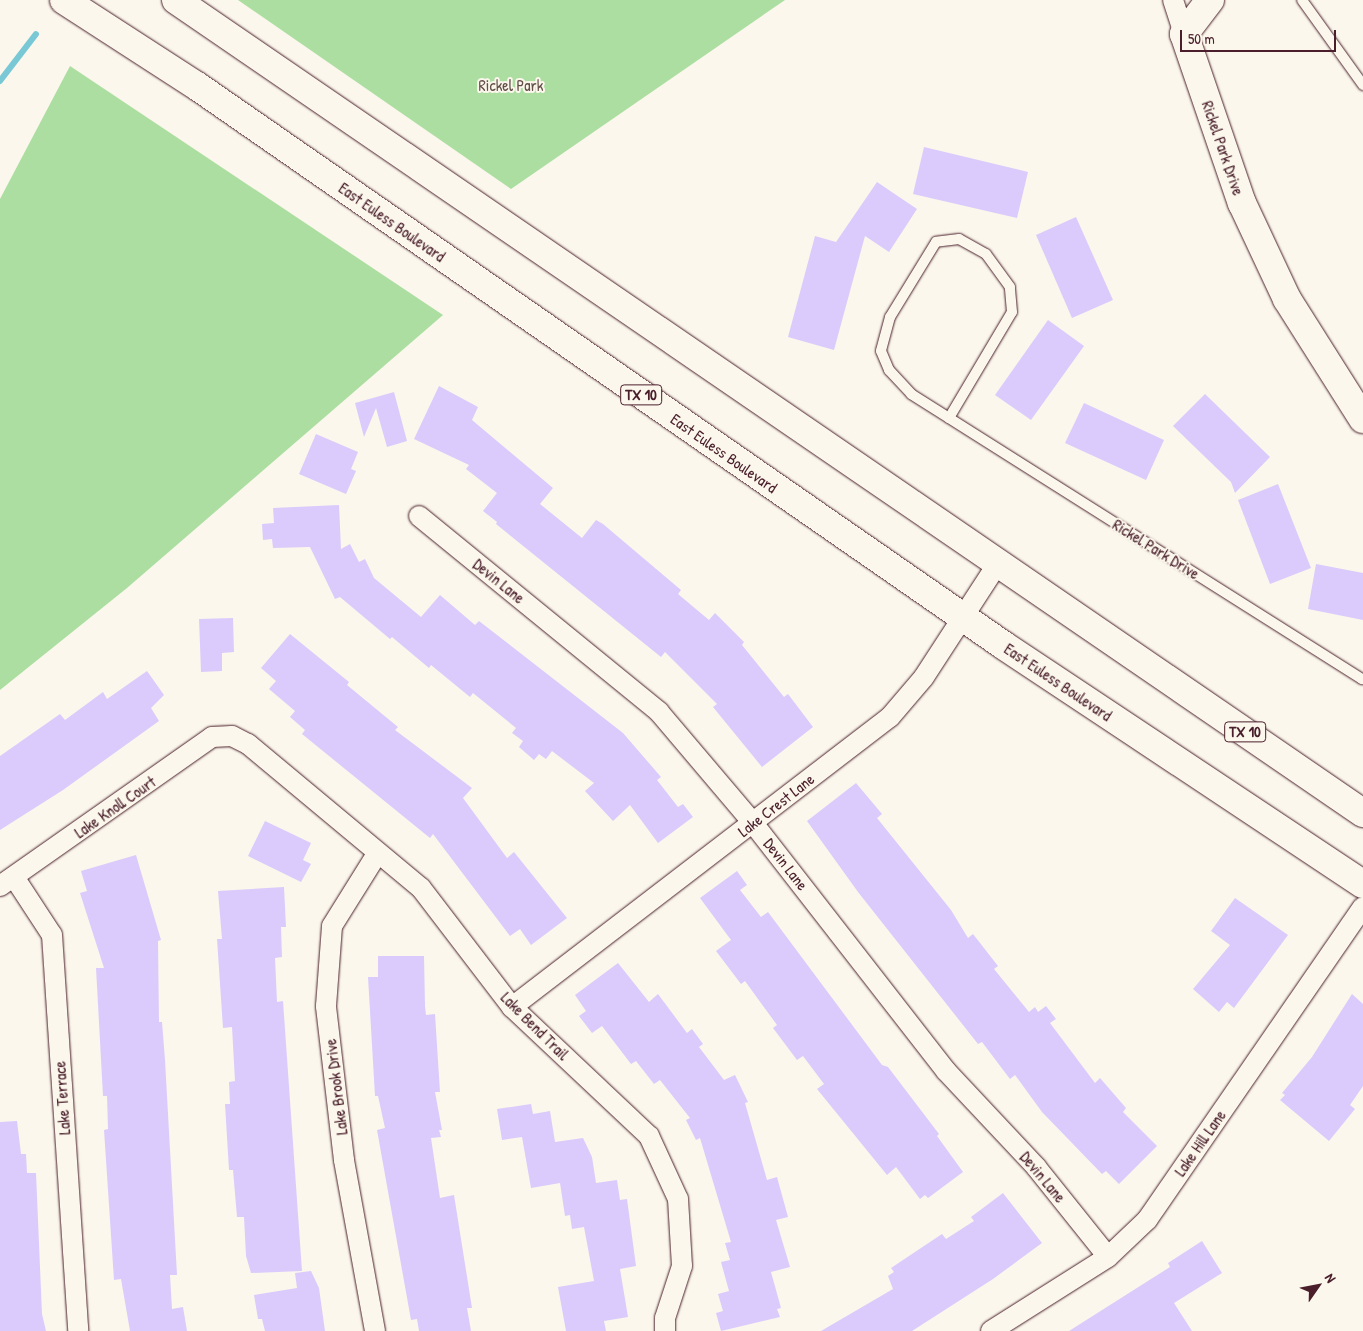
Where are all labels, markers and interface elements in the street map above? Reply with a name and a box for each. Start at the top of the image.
scale bar [1183,20,1339,52]
text: 50 m [1188,28,1215,49]
park label: Rickel Park [479,75,543,95]
street label: Rickel Park Drive [1198,98,1248,198]
street label: East Euless Boulevard [335,178,449,266]
road number: TX 10 [620,382,662,408]
street label: East Euless Boulevard [667,409,781,497]
street label: Rickel Park Drive [1109,515,1203,583]
street label: Devin Lane [469,554,529,608]
street label: East Euless Boulevard [1001,639,1115,725]
road number: TX 10 [1224,720,1266,744]
street label: Lake Crest Lane [734,769,818,841]
street label: Lake Knoll Court [71,772,159,842]
street label: Devin Lane [760,834,812,894]
street label: Lake Bend Trail [497,988,573,1064]
street label: Lake Brook Drive [321,1038,351,1136]
street label: Lake Terrace [50,1060,74,1136]
street label: Lake Hill Lane [1170,1106,1230,1180]
street label: Devin Lane [1016,1148,1070,1206]
north arrow [1293,1261,1343,1311]
text: N [1321,1269,1341,1286]

